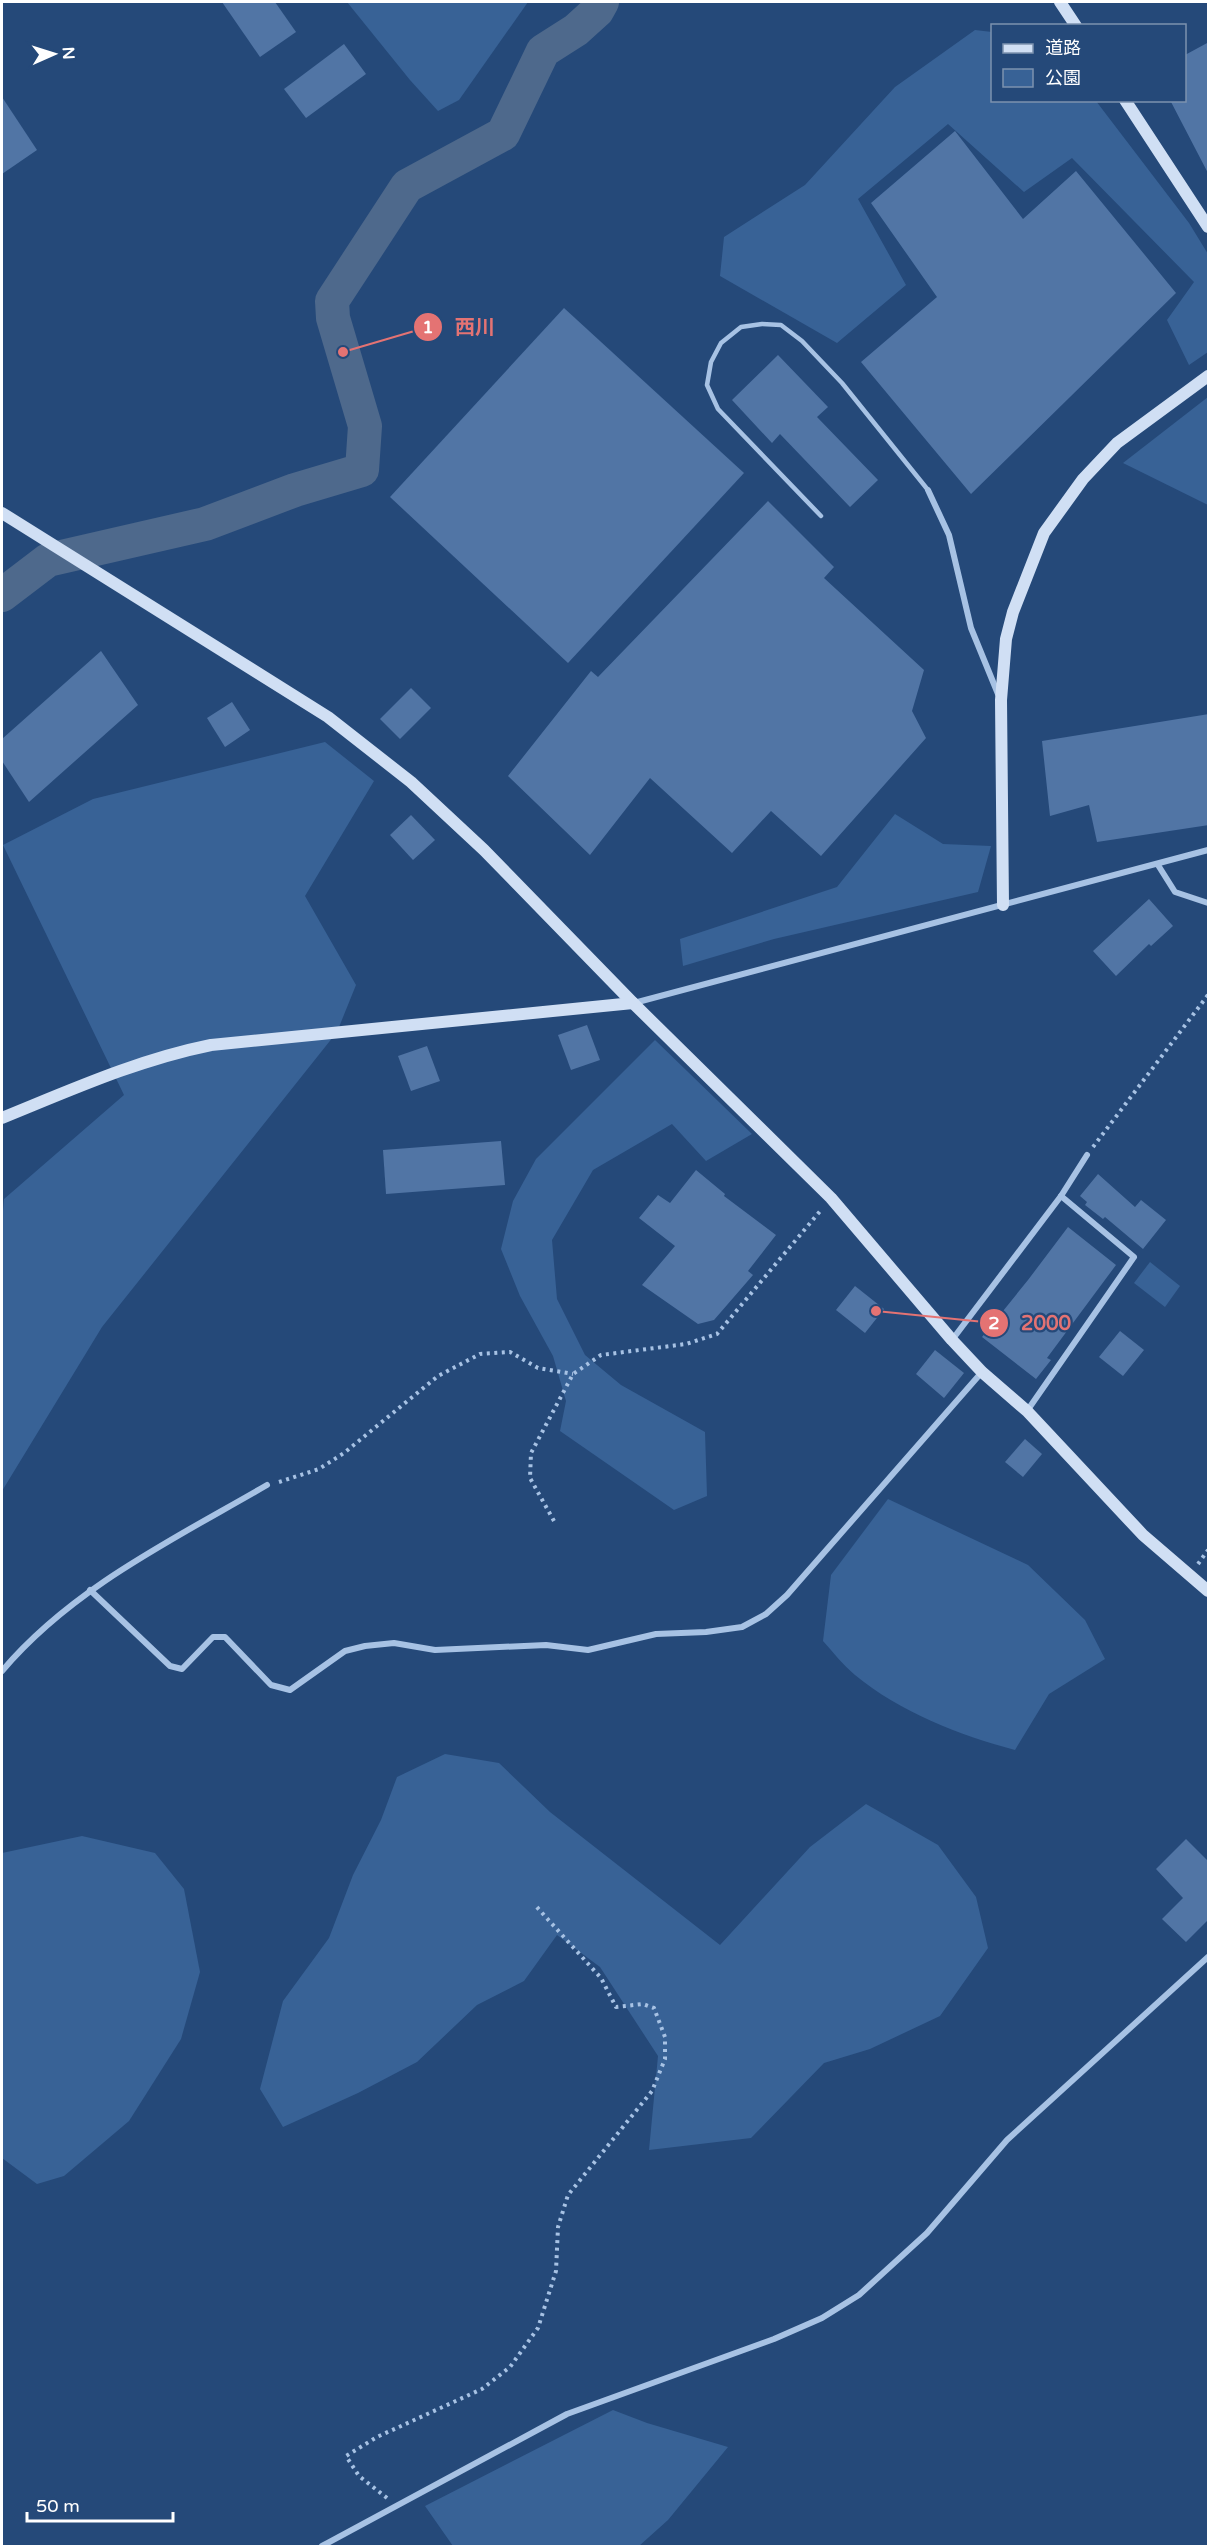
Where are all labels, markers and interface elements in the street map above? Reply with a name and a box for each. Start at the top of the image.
north arrow [24,24,84,84]
legend [991,24,1186,102]
text: 道路 [1045,37,1081,59]
text: N [58,46,78,60]
text: 公園 [1045,67,1081,89]
callout: 西川 [413,308,507,346]
text: 1 [422,316,434,338]
text: 西川 [455,316,495,340]
callout: 2000 [979,1304,1083,1342]
text: 2 [988,1312,1000,1334]
text: 2000 [1021,1312,1072,1336]
scale bar [27,2485,172,2523]
text: 50 m [36,2495,80,2517]

